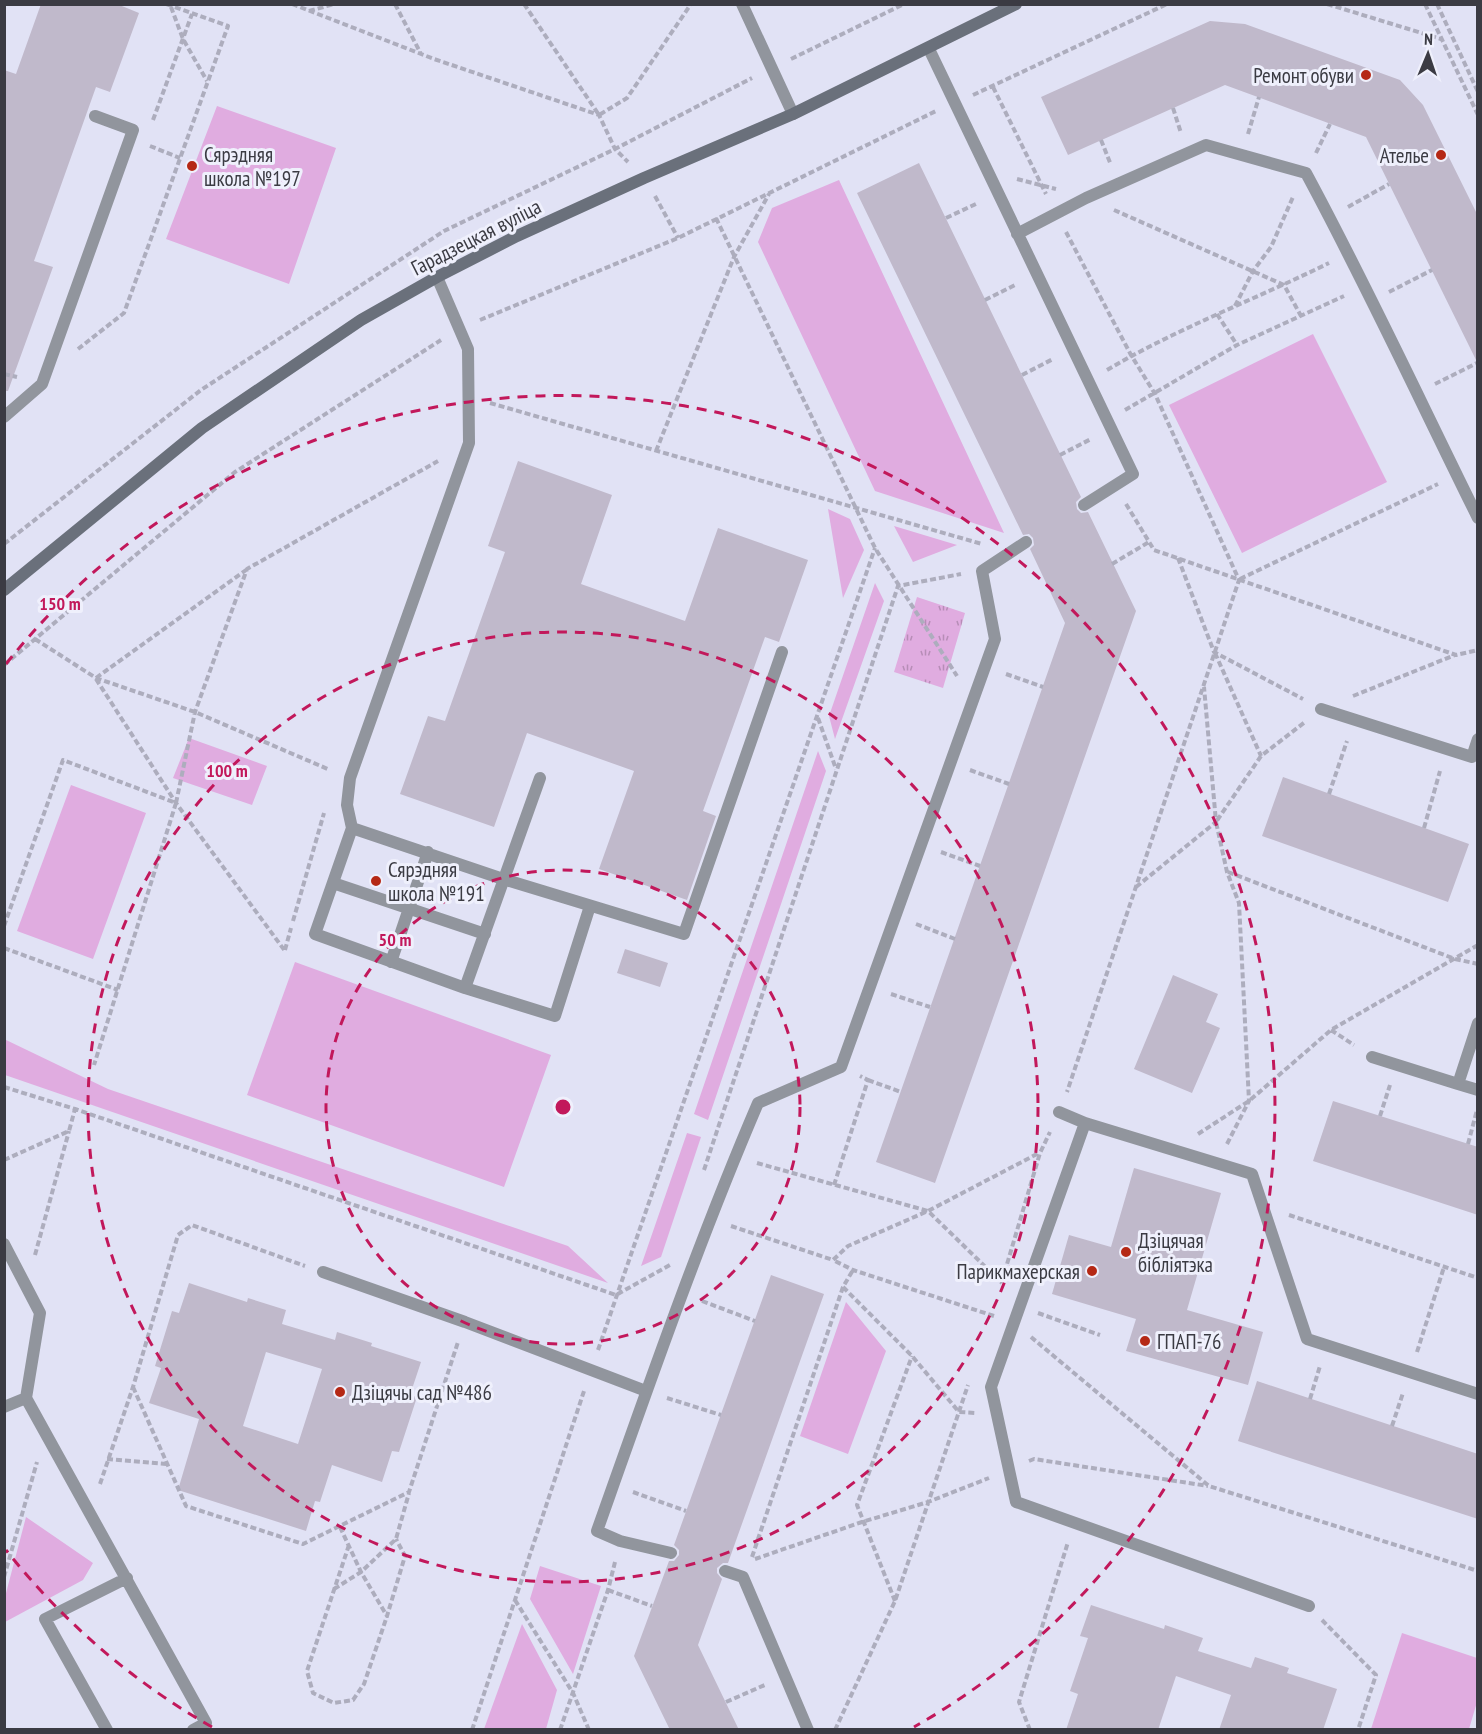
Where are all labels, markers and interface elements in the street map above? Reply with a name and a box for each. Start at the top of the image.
north arrow [1398,24,1458,84]
text: N [1424,29,1433,49]
place label: Ремонт обуви [1253,62,1354,89]
marker: Ремонт обуви [1359,68,1373,82]
place label: Сярэдняя школа №197 [204,141,301,192]
place label: Ателье [1380,142,1429,169]
marker: Ателье [1434,148,1448,162]
marker: Сярэдняя школа №197 [185,159,199,173]
street label: Гарадзецкая вуліца [407,193,545,281]
text: 150 m [39,592,81,615]
text: 100 m [206,759,248,782]
place label: Сярэдняя школа №191 [388,856,485,907]
marker: Сярэдняя школа №191 [369,874,383,888]
text: 50 m [379,928,411,951]
centre of rings [553,1097,573,1117]
place label: Дзіцячая бібліятэка [1138,1227,1213,1278]
marker: Дзіцячая бібліятэка [1119,1245,1133,1259]
place label: Парикмахерская [956,1258,1080,1285]
marker: Парикмахерская [1085,1264,1099,1278]
place label: ГПАП-76 [1157,1328,1222,1355]
marker: ГПАП-76 [1138,1334,1152,1348]
place label: Дзіцячы сад №486 [352,1379,492,1406]
marker: Дзіцячы сад №486 [333,1385,347,1399]

